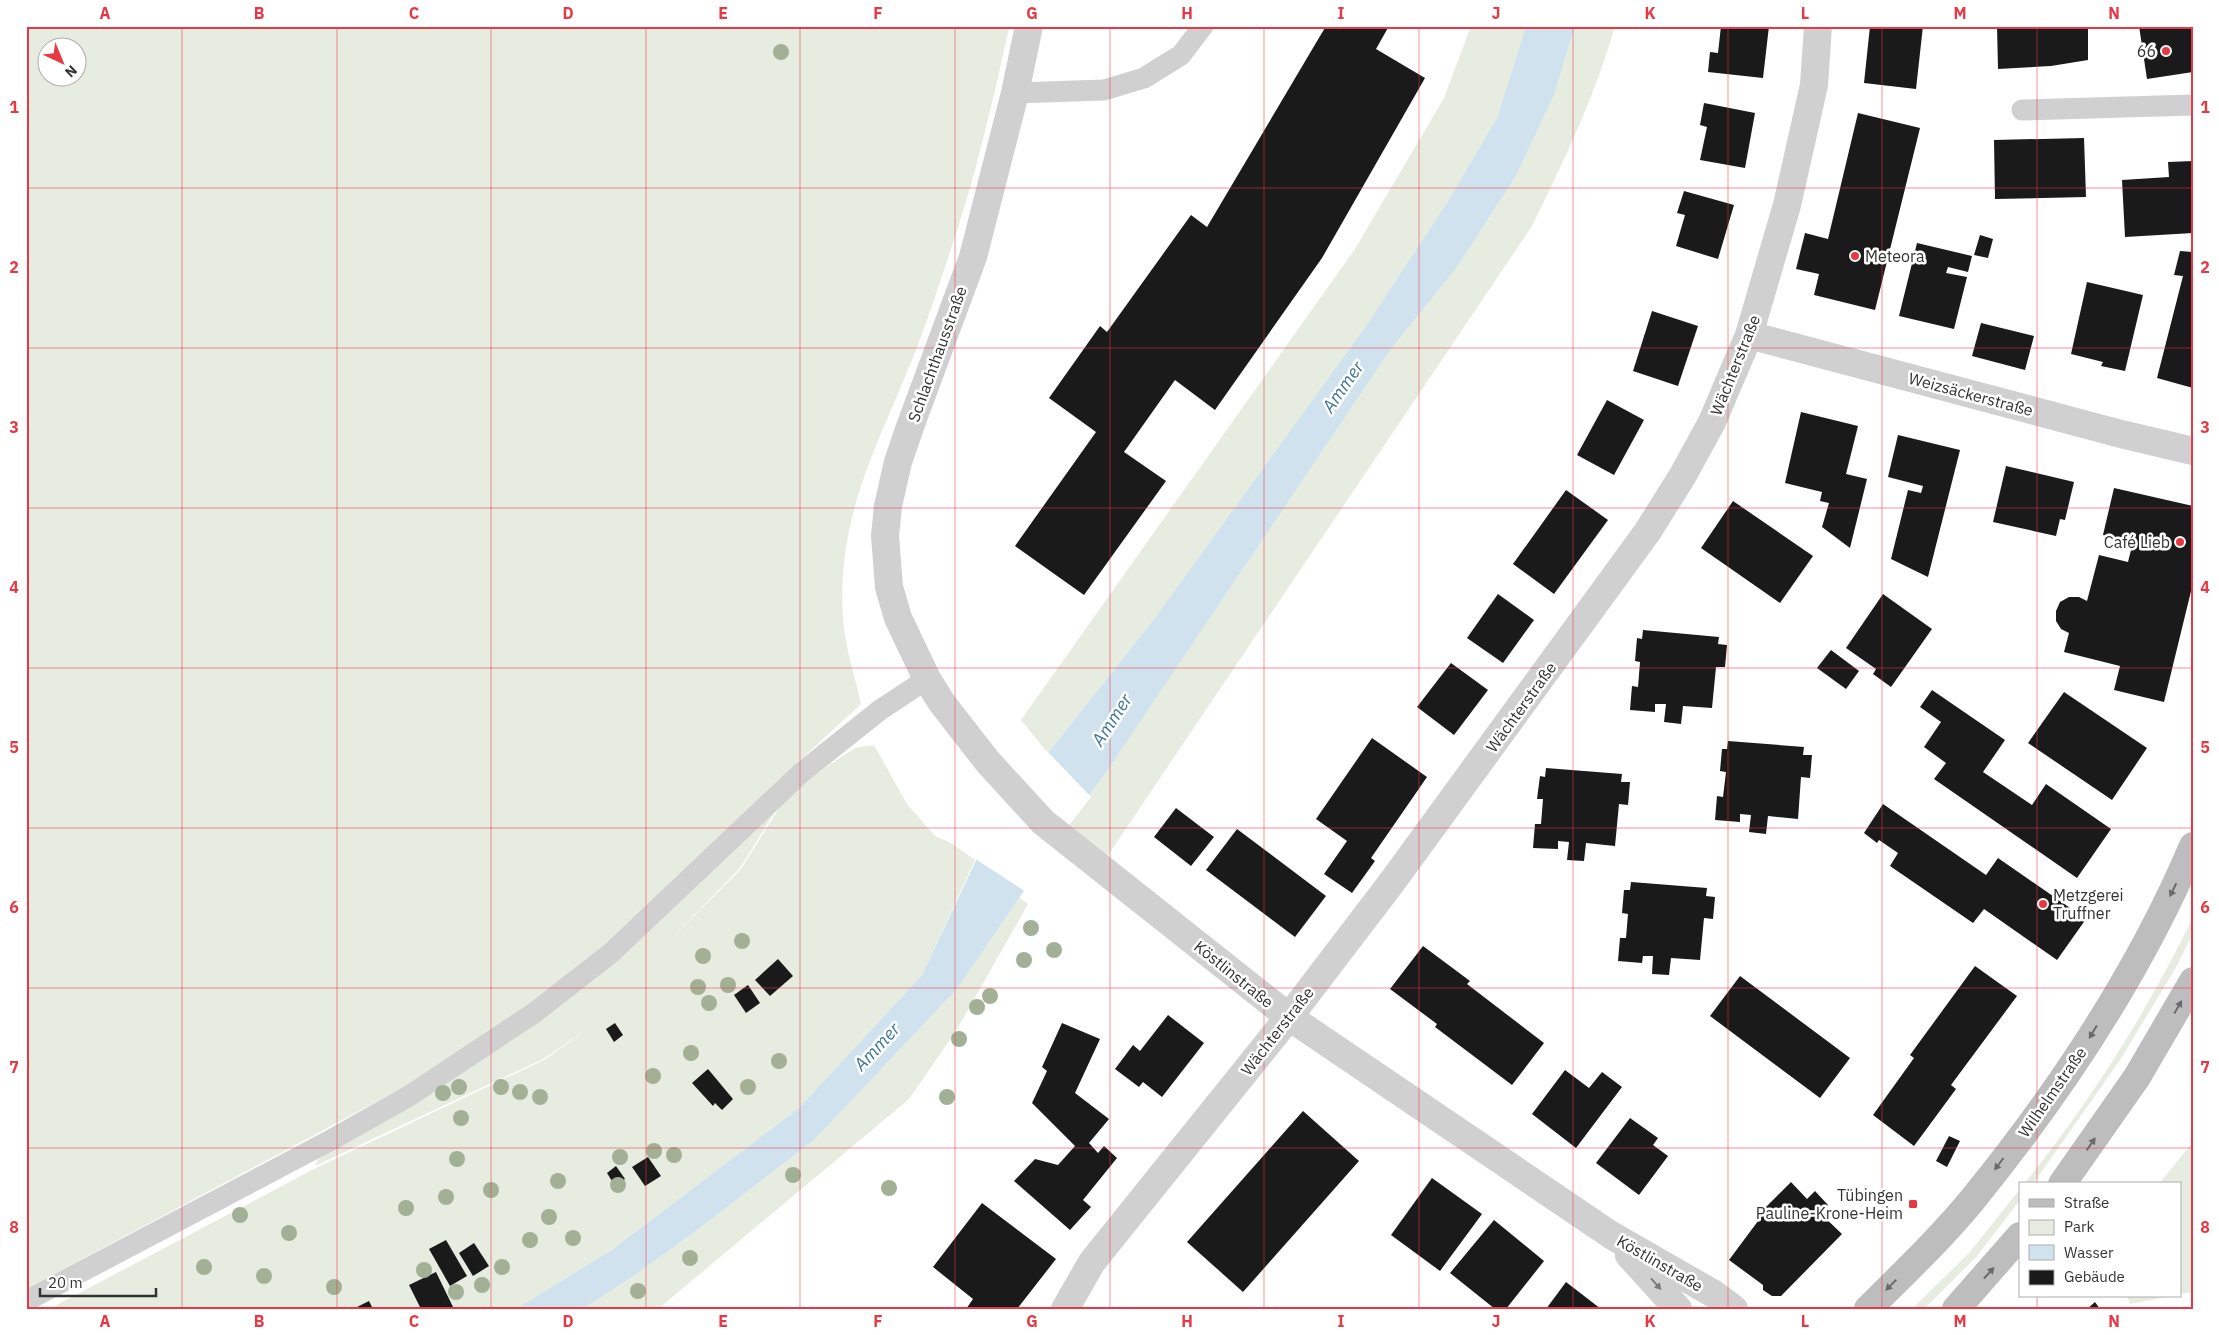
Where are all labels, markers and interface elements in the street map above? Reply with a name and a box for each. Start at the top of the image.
text: A [100,3,111,23]
text: B [254,3,265,23]
text: C [409,3,419,23]
text: D [562,3,574,23]
text: E [718,3,728,23]
text: F [873,3,883,23]
text: G [1026,3,1038,23]
text: H [1181,3,1193,23]
text: I [1338,3,1345,23]
text: J [1492,3,1500,23]
text: K [1644,3,1656,23]
text: L [1801,3,1809,23]
text: M [1953,3,1967,23]
text: N [2108,3,2120,23]
north arrow [38,38,88,88]
place label: 66 [2137,41,2156,61]
marker: 66 [2160,45,2172,57]
text: N [61,61,81,81]
text: 1 [9,97,19,117]
text: 1 [2200,97,2210,117]
place label: Meteora [1865,246,1925,266]
marker: Meteora [1849,250,1861,262]
text: 2 [9,257,19,277]
text: 2 [2200,257,2210,277]
street label: Schlachthausstraße [903,283,971,425]
street label: Wächterstraße [1706,312,1764,418]
water label: Ammer [1316,356,1369,418]
street label: Weizsäckerstraße [1907,368,2036,420]
text: 3 [9,417,19,437]
text: 3 [2200,417,2210,437]
place label: Café Lieb [2104,532,2170,552]
marker: Café Lieb [2174,536,2186,548]
text: 4 [9,577,19,597]
text: 4 [2200,577,2210,597]
street label: Wächterstraße [1482,658,1561,756]
water label: Ammer [1086,689,1137,751]
text: 5 [9,737,19,757]
text: 5 [2200,737,2210,757]
one-way arrow [2169,883,2177,897]
place label: Metzgerei Truffner [2053,885,2124,923]
text: 6 [9,897,19,917]
text: 6 [2200,897,2210,917]
marker: Metzgerei Truffner [2037,898,2049,910]
street label: Köstlinstraße [1190,936,1278,1012]
street label: Wächterstraße [1236,983,1318,1079]
one-way arrow [2174,1001,2183,1014]
water label: Ammer [848,1017,905,1076]
one-way arrow [2089,1025,2098,1038]
street label: Wilhelmstraße [2014,1043,2091,1141]
text: 7 [9,1057,19,1077]
text: 7 [2200,1057,2210,1077]
one-way arrow [2086,1137,2096,1151]
one-way arrow [1994,1157,2005,1170]
legend [2019,1182,2182,1298]
place label: Tübingen Pauline-Krone-Heim [1756,1185,1903,1223]
text: Straße [2064,1193,2109,1212]
marker: Tübingen Pauline-Krone-Heim [1907,1198,1919,1210]
text: 8 [9,1217,19,1237]
text: Park [2064,1217,2094,1236]
text: 8 [2200,1217,2210,1237]
street label: Köstlinstraße [1613,1230,1707,1296]
text: Wasser [2064,1243,2114,1262]
scale bar [40,1265,156,1297]
text: Gebäude [2064,1267,2125,1286]
one-way arrow [1983,1268,1995,1280]
text: 20 m [48,1273,83,1292]
one-way arrow [1650,1278,1662,1290]
one-way arrow [1885,1279,1897,1291]
text: A [100,1311,111,1331]
text: B [254,1311,265,1331]
text: C [409,1311,419,1331]
text: D [562,1311,574,1331]
text: E [718,1311,728,1331]
text: F [873,1311,883,1331]
text: G [1026,1311,1038,1331]
text: H [1181,1311,1193,1331]
text: I [1338,1311,1345,1331]
text: J [1492,1311,1500,1331]
text: K [1644,1311,1656,1331]
text: L [1801,1311,1809,1331]
text: M [1953,1311,1967,1331]
text: N [2108,1311,2120,1331]

